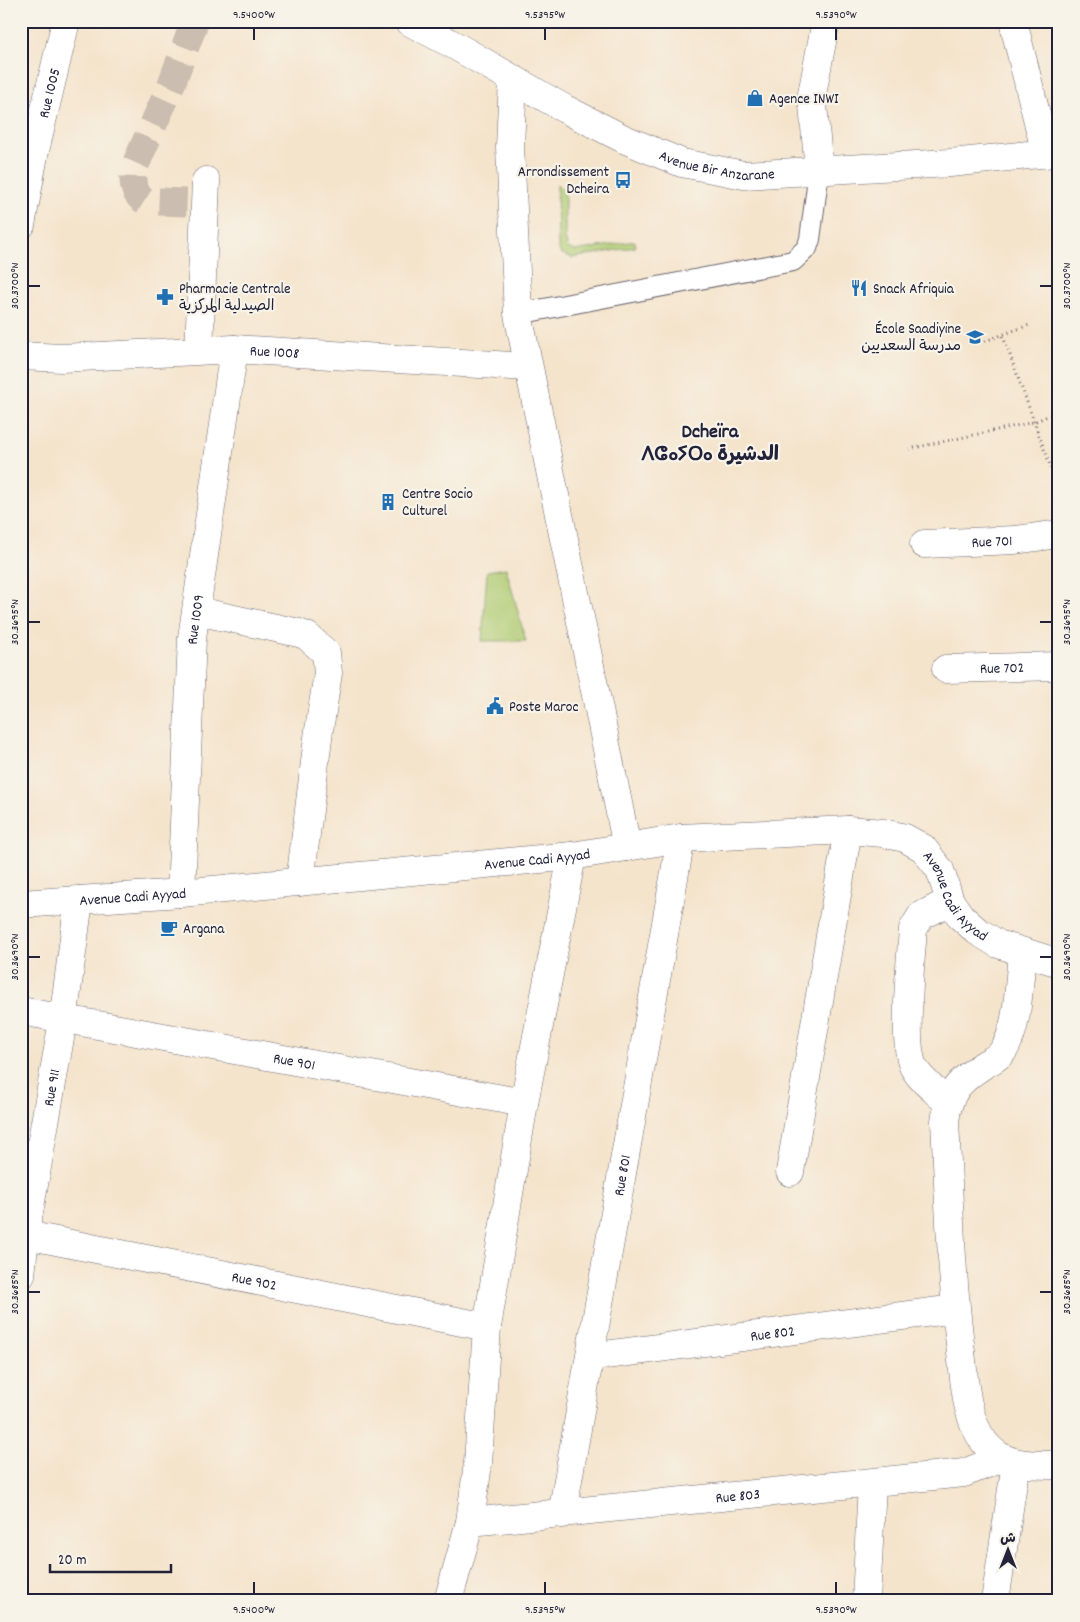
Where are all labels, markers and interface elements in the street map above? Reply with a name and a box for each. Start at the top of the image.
text: 9.5400°W [233,7,275,24]
text: 9.5395°W [525,7,565,24]
text: 9.5390°W [815,7,857,24]
street label: Rue 1005 [34,66,67,120]
shop icon: Agence INWI [745,88,765,108]
place label: Agence INWI [769,89,839,111]
street label: Avenue Bir Anzarane [655,146,776,188]
place label: Arrondissement Dcheira [518,162,610,201]
bus stop icon: Arrondissement Dcheira [613,170,633,190]
text: 30.3700°N [7,263,24,309]
text: 30.3700°N [1059,263,1076,309]
restaurant icon: Snack Afriquia [849,278,869,298]
place label: Pharmacie Centrale الصيدلية المركزية [179,279,291,318]
place label: Snack Afriquia [873,279,955,301]
pharmacy icon: Pharmacie Centrale الصيدلية المركزية [155,287,175,307]
place label: École Saadiyine مدرسة السعديين [861,319,961,358]
school or university icon: École Saadiyine مدرسة السعديين [965,327,985,347]
street label: Rue 1008 [249,341,300,366]
district label: Dcheïra ⴷⵛⴰⵢⵔⴰ الدشيرة [641,419,779,470]
place label: Centre Socio Culturel [402,484,473,523]
building icon: Centre Socio Culturel [378,492,398,512]
street label: Rue 701 [971,531,1013,555]
street label: Rue 1009 [183,593,211,645]
text: 30.3695°N [7,599,24,645]
text: 30.3695°N [1059,599,1076,645]
street label: Rue 702 [980,658,1024,681]
public building icon: Poste Maroc [485,696,505,716]
place label: Poste Maroc [509,697,578,719]
street label: Avenue Cadi Ayyad [483,844,592,877]
street label: Avenue Cadi Ayyad [916,847,991,948]
street label: Avenue Cadi Ayyad [79,884,187,913]
cafe icon: Argana [159,918,179,938]
place label: Argana [183,919,225,941]
text: 30.3690°N [7,933,24,980]
text: 30.3690°N [1059,933,1076,980]
street label: Rue 901 [271,1048,317,1078]
street label: Rue 911 [39,1068,67,1108]
street label: Rue 801 [609,1153,638,1198]
street label: Rue 902 [230,1267,278,1298]
text: 30.3685°N [7,1269,24,1315]
text: 30.3685°N [1059,1269,1076,1315]
street label: Rue 802 [749,1321,796,1349]
street label: Rue 803 [715,1484,761,1511]
north arrow [982,1524,1032,1574]
text: ش [1000,1529,1016,1549]
scale bar [50,1542,171,1574]
text: 20 m [58,1550,86,1572]
text: 9.5400°W [233,1602,275,1619]
text: 9.5395°W [525,1602,565,1619]
text: 9.5390°W [815,1602,857,1619]

